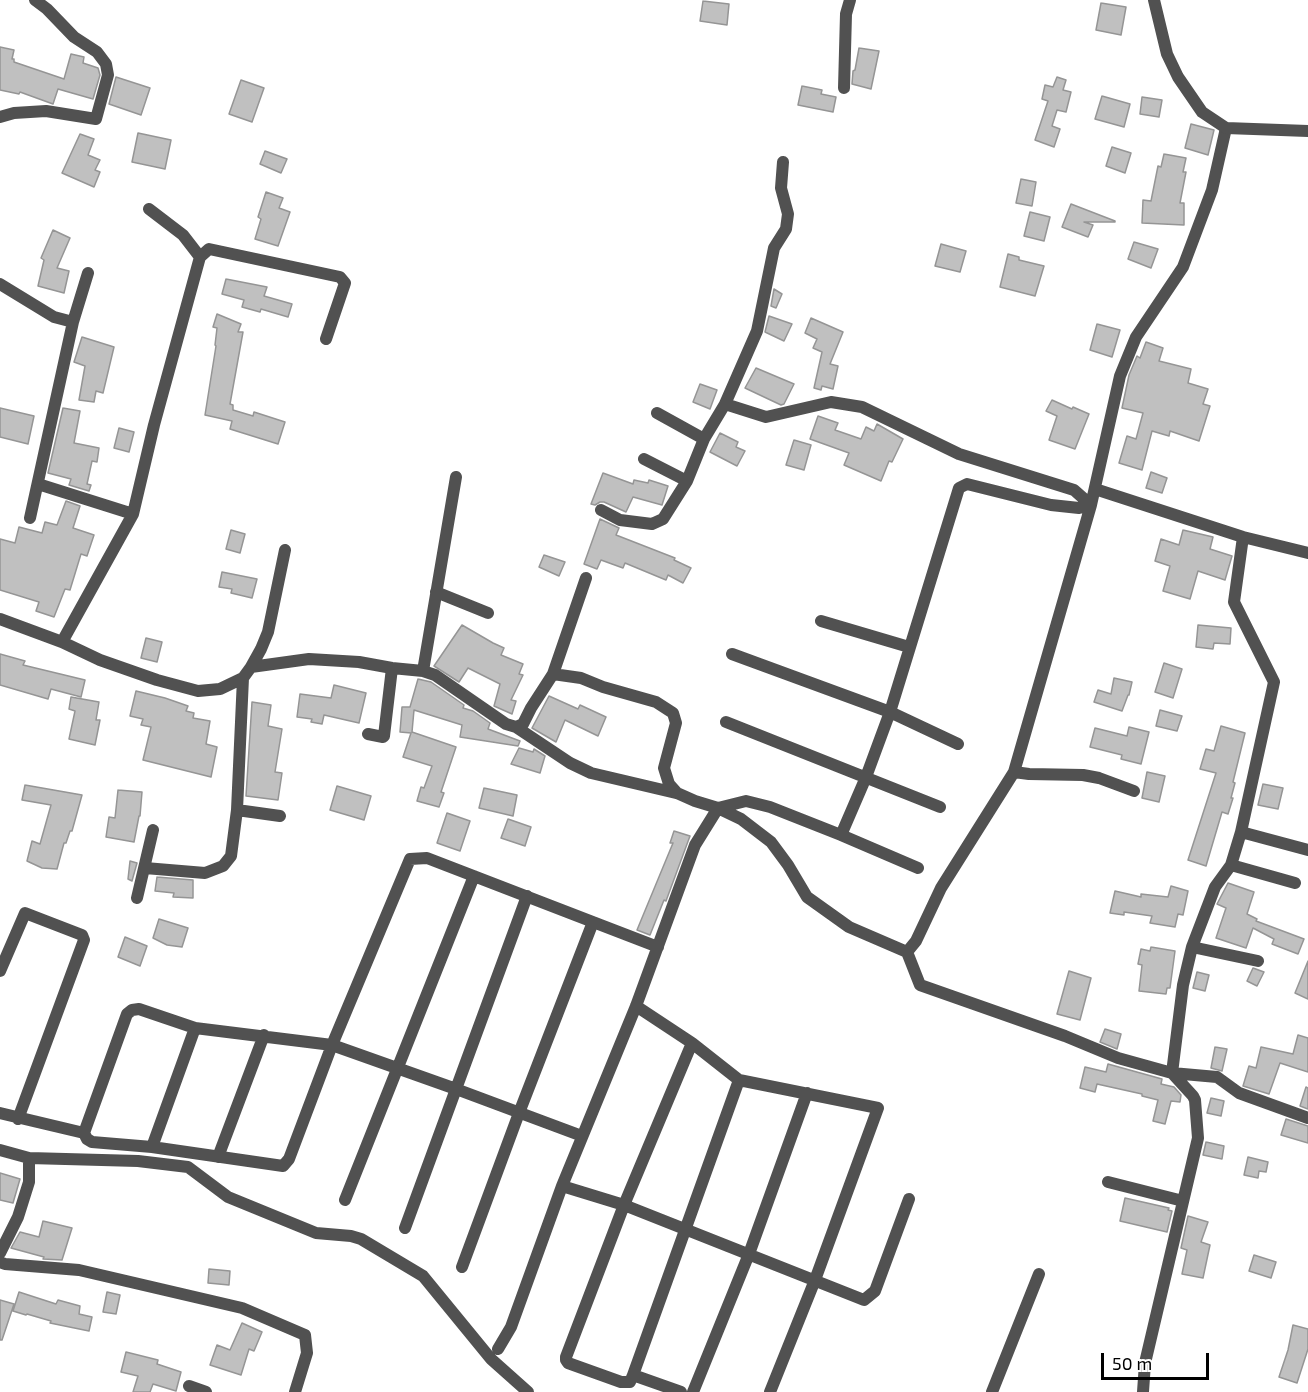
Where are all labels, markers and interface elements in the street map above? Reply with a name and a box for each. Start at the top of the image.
scale bar [1104,1341,1212,1379]
text: 50 m [1112,1352,1152,1374]

